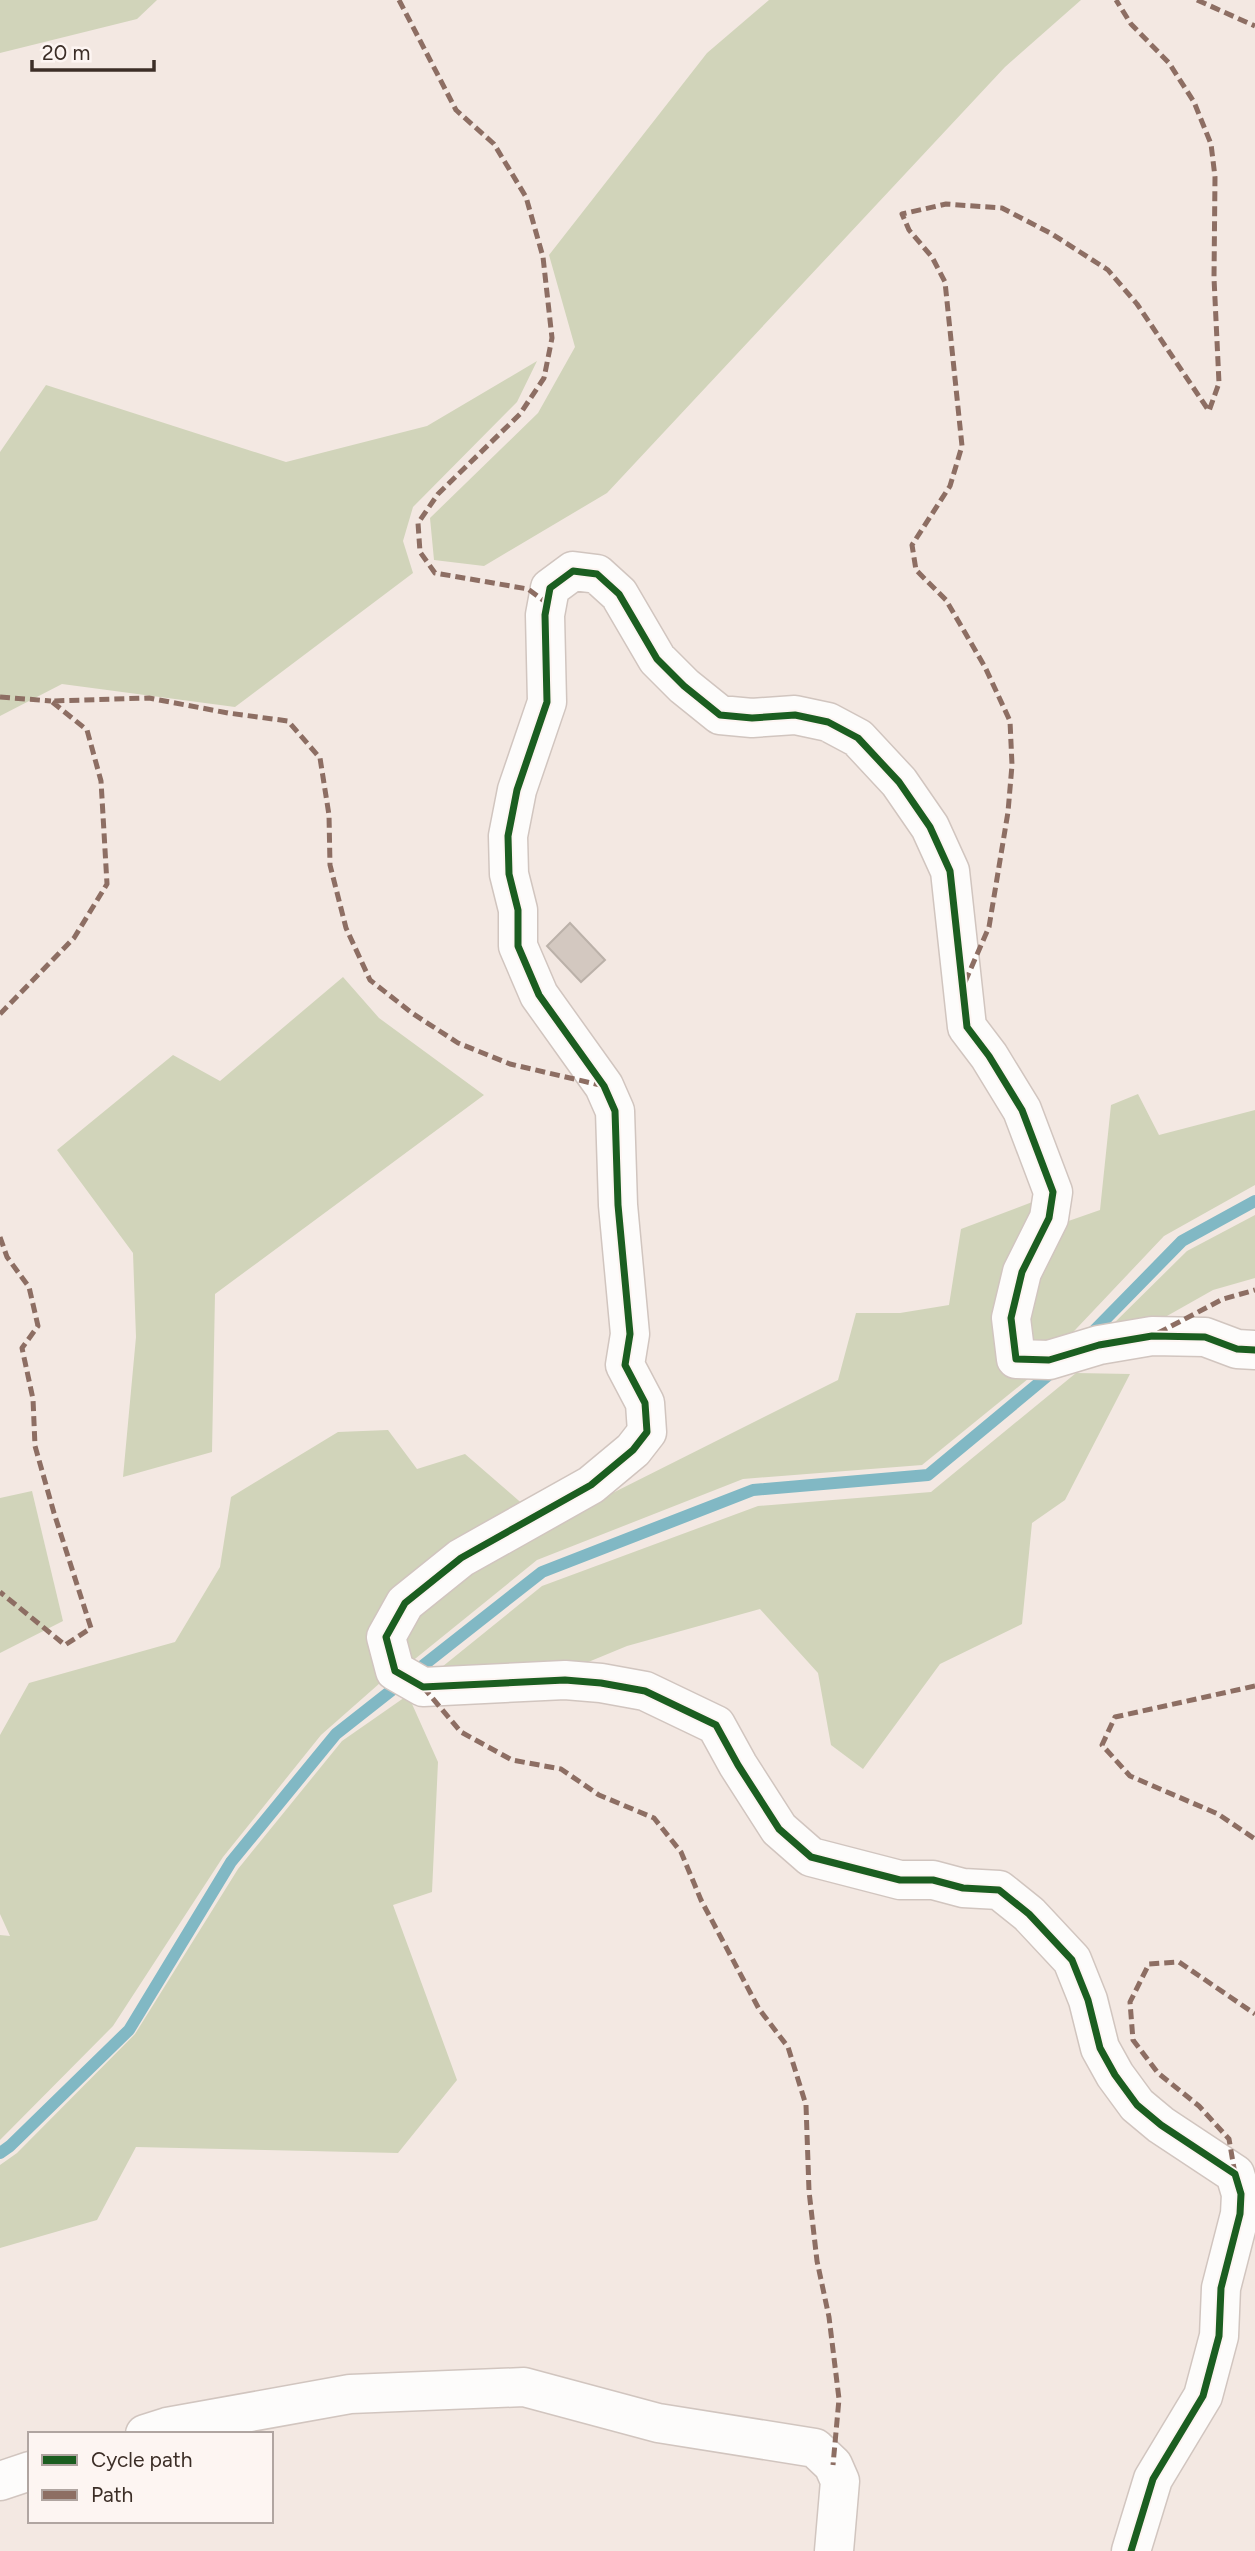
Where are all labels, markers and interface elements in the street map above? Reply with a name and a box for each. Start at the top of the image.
scale bar [32,28,154,72]
text: 20 m [42,40,90,65]
legend [28,2432,273,2523]
text: Cycle path [91,2447,192,2472]
text: Path [91,2482,133,2507]

